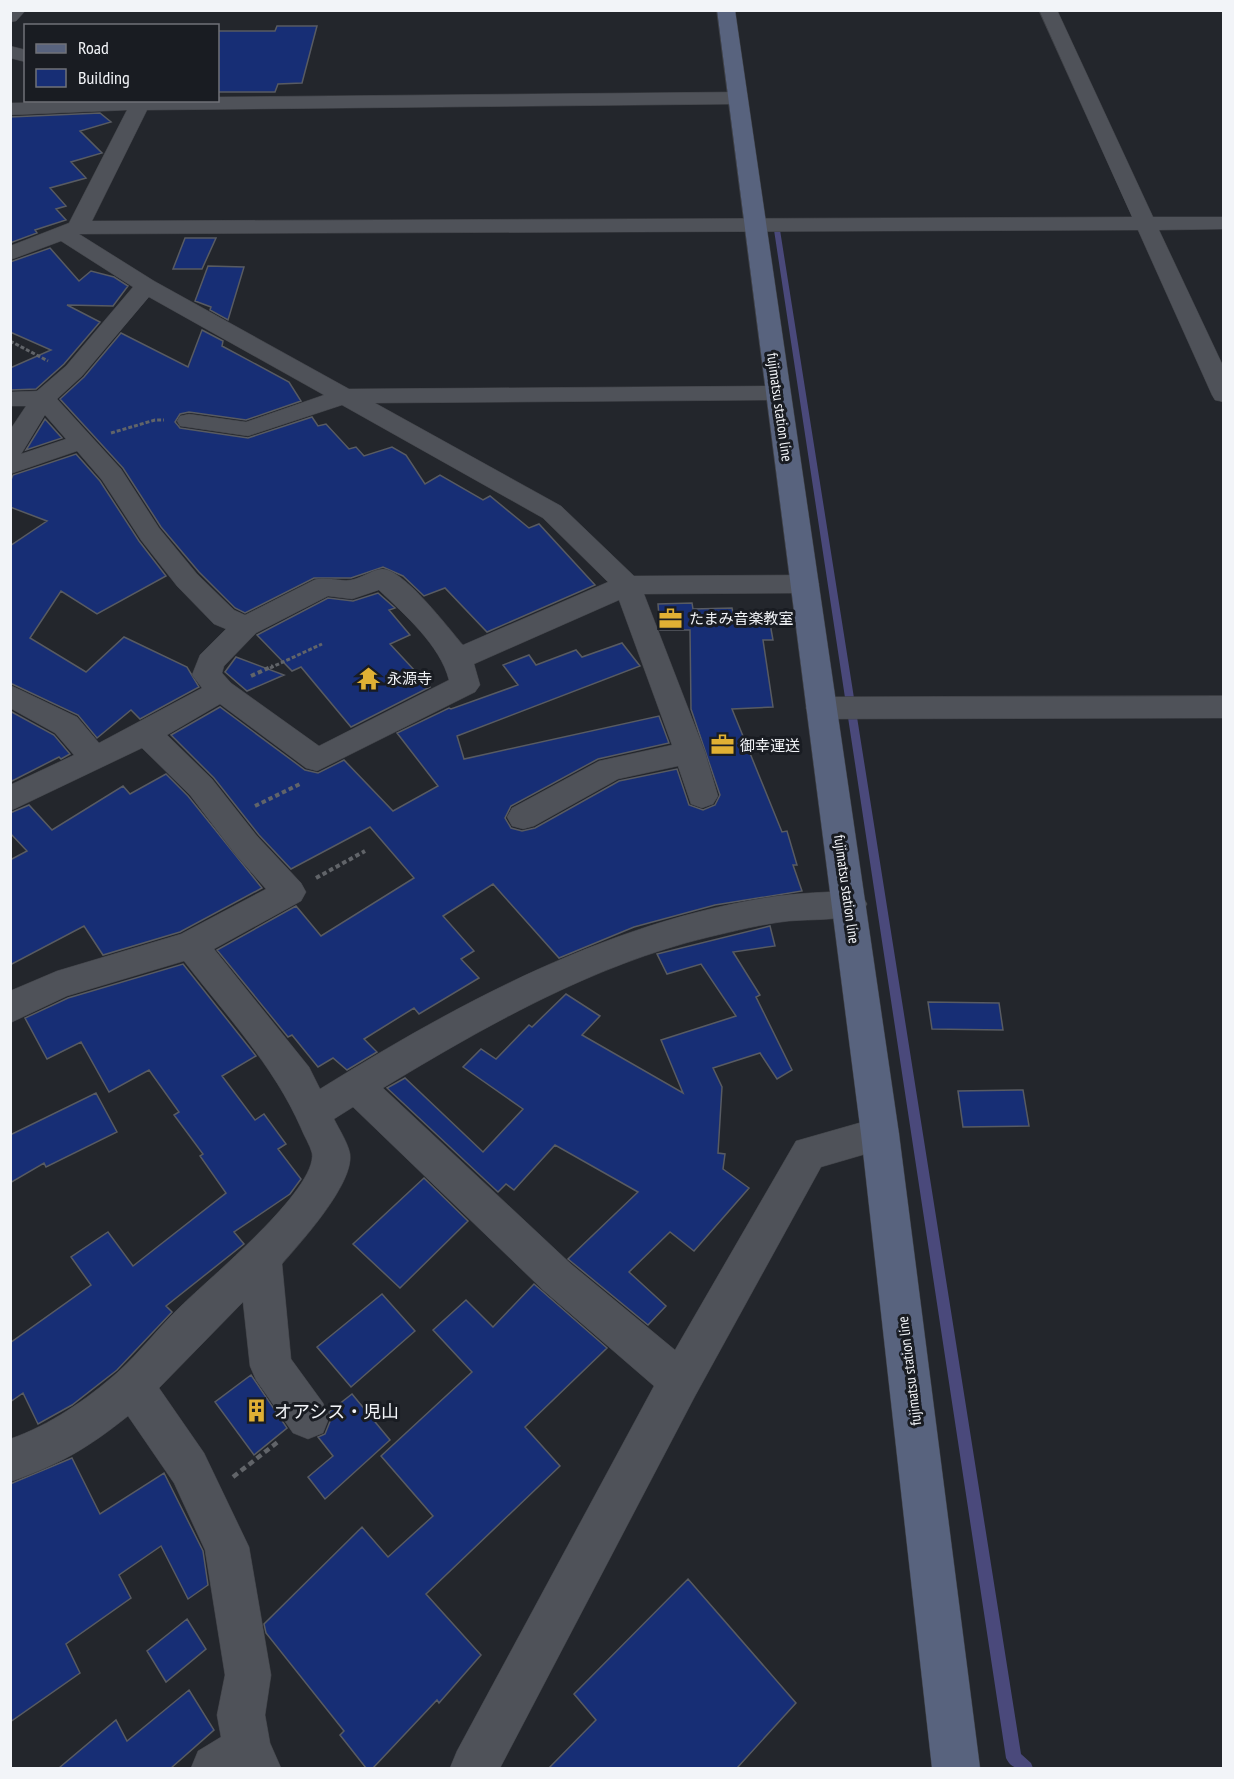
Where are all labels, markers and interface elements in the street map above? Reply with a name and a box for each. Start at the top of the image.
legend [24,24,219,102]
text: Road [78,36,109,59]
text: Building [78,66,130,89]
street label: fujimatsu station line [763,351,797,463]
office icon: たまみ音楽教室 [658,605,684,631]
place label: たまみ音楽教室 [689,609,794,628]
temple icon: 永源寺 [356,665,382,691]
place label: 永源寺 [387,669,432,688]
office icon: 御幸運送 [709,732,735,758]
place label: 御幸運送 [740,736,800,755]
street label: fujimatsu station line [830,833,864,945]
street label: fujimatsu station line [893,1315,925,1427]
building icon: オアシス・児山 [243,1398,269,1424]
place label: オアシス・児山 [274,1400,399,1423]

